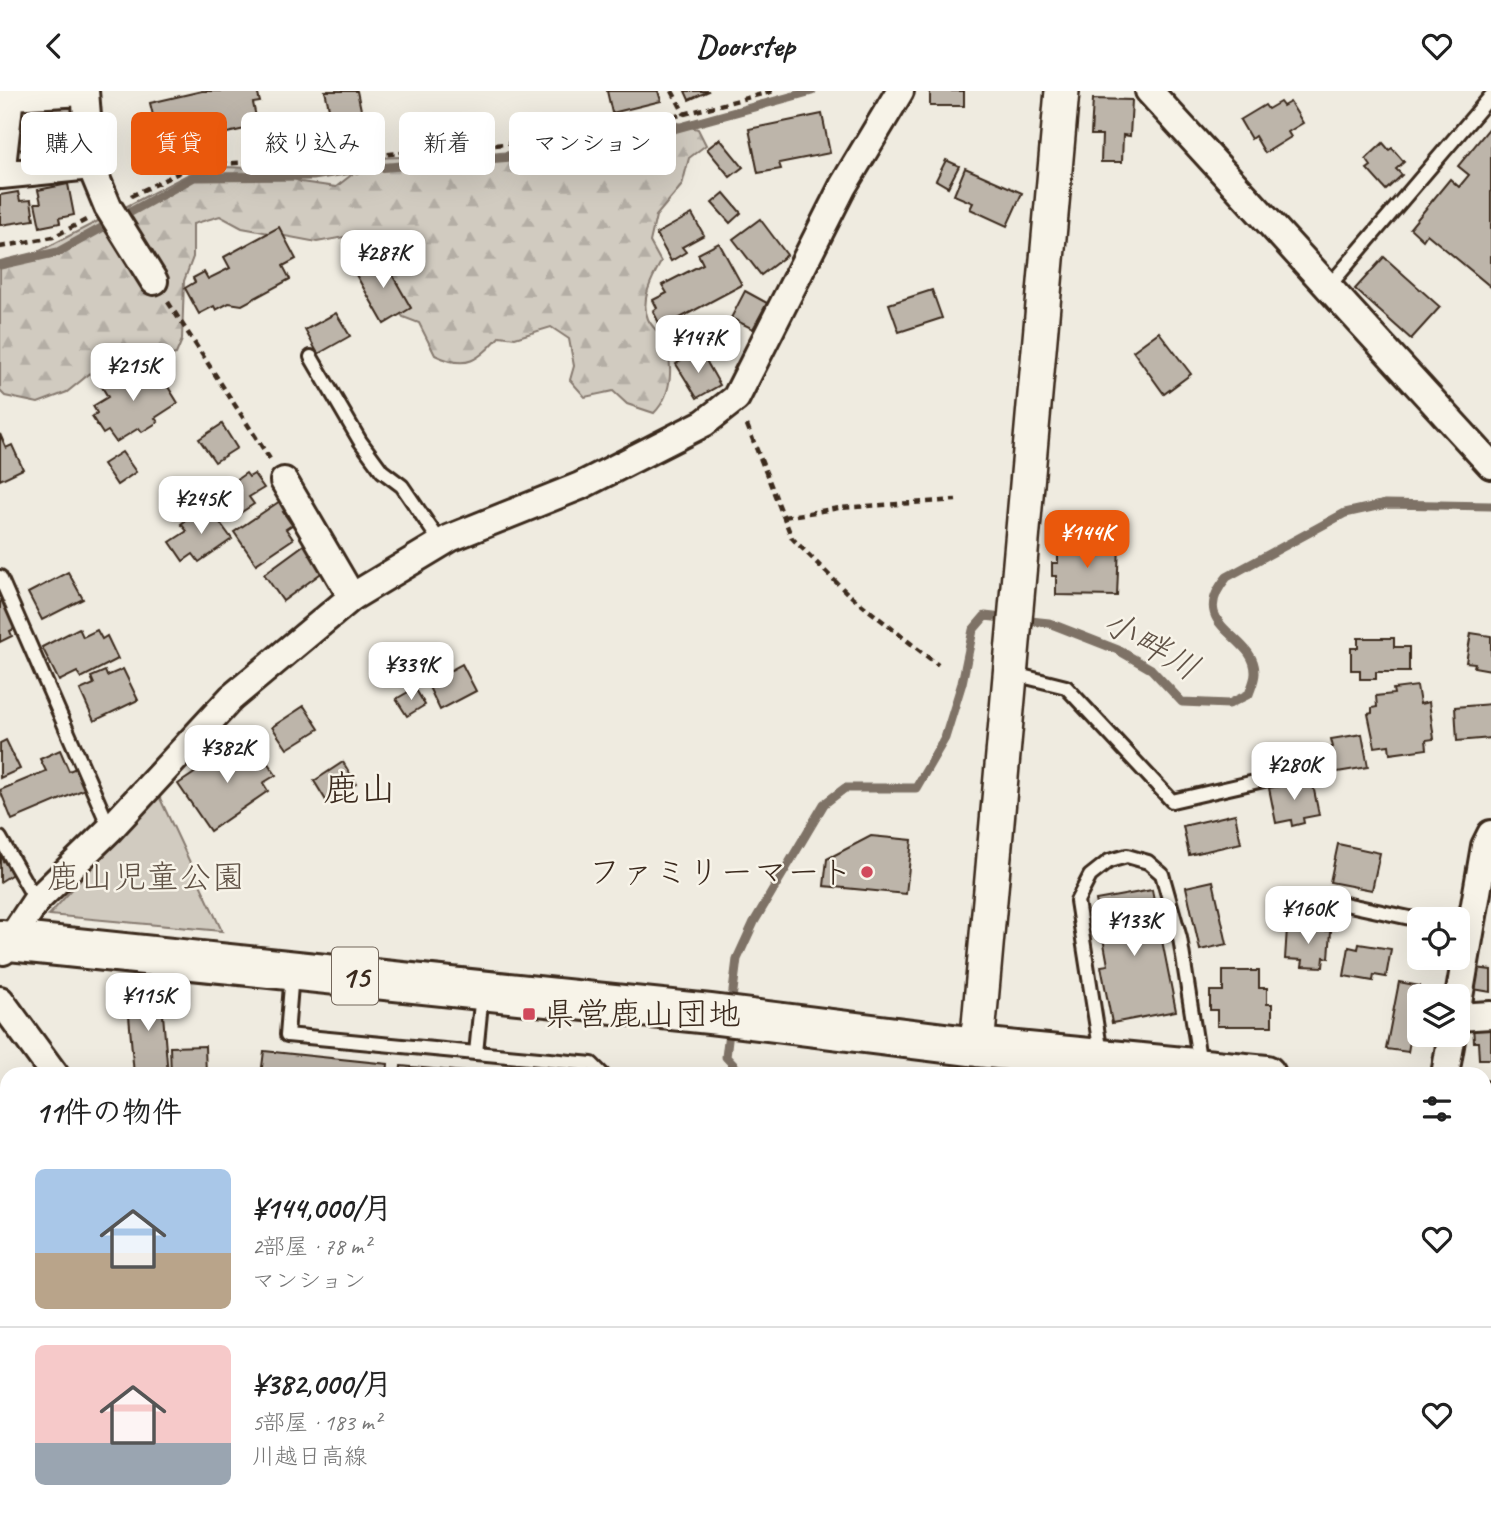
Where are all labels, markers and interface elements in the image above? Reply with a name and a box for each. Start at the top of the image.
text: Doorstep [696,25,795,66]
icon: back [35,27,73,65]
icon: heart [1418,27,1456,65]
chip: 購入 [21,112,117,175]
chip: 賃貸 [131,112,227,175]
chip: 絞り込み [241,112,385,175]
chip: 新着 [399,112,495,175]
chip: マンション [509,112,676,175]
pin: ¥287K [334,231,432,290]
text: ¥287K [357,238,410,267]
pin: ¥147K [649,315,747,375]
text: ¥147K [672,323,725,352]
pin: ¥215K [84,343,182,403]
text: ¥215K [107,351,159,380]
pin: ¥245K [152,477,250,536]
text: ¥245K [175,484,227,513]
pin: ¥144K [1038,511,1136,570]
text: ¥144K [1060,518,1114,547]
water label: 小畔川 [1094,599,1208,691]
pin: ¥339K [362,643,460,702]
text: ¥339K [385,650,437,679]
pin: ¥382K [178,725,276,785]
text: ¥382K [200,733,254,762]
pin: ¥280K [1245,743,1343,802]
text: ¥280K [1267,750,1321,779]
district label: 鹿山 [323,765,397,812]
place label: ファミリーマート [588,851,853,893]
park label: 鹿山児童公園 [47,856,245,898]
marker: ファミリーマート [859,864,875,880]
pin: ¥160K [1259,887,1357,946]
text: ¥160K [1281,894,1335,923]
pin: ¥133K [1085,899,1183,958]
text: ¥133K [1107,906,1161,935]
map controls [1407,907,1470,1047]
button: locate [1407,907,1470,970]
road number: 15 [332,947,378,1005]
pin: ¥115K [99,974,197,1033]
text: ¥115K [122,981,174,1010]
button: layers [1407,984,1470,1047]
place label: 県営鹿山団地 [543,993,741,1035]
marker: 県営鹿山団地 [521,1006,537,1022]
icon: filters [1418,1090,1456,1128]
text: 11件の物件 [35,1093,182,1131]
text: ¥144,000/月 [252,1189,392,1227]
icon: home [91,1197,175,1281]
icon: heart [1418,1220,1456,1258]
text: 2部屋 · 78 m² [252,1232,370,1261]
text: マンション [252,1266,366,1295]
text: ¥382,000/月 [252,1365,392,1403]
icon: home [91,1373,175,1457]
icon: heart [1418,1396,1456,1434]
text: 5部屋 · 183 m² [252,1408,381,1437]
text: 川越日高線 [252,1442,367,1471]

